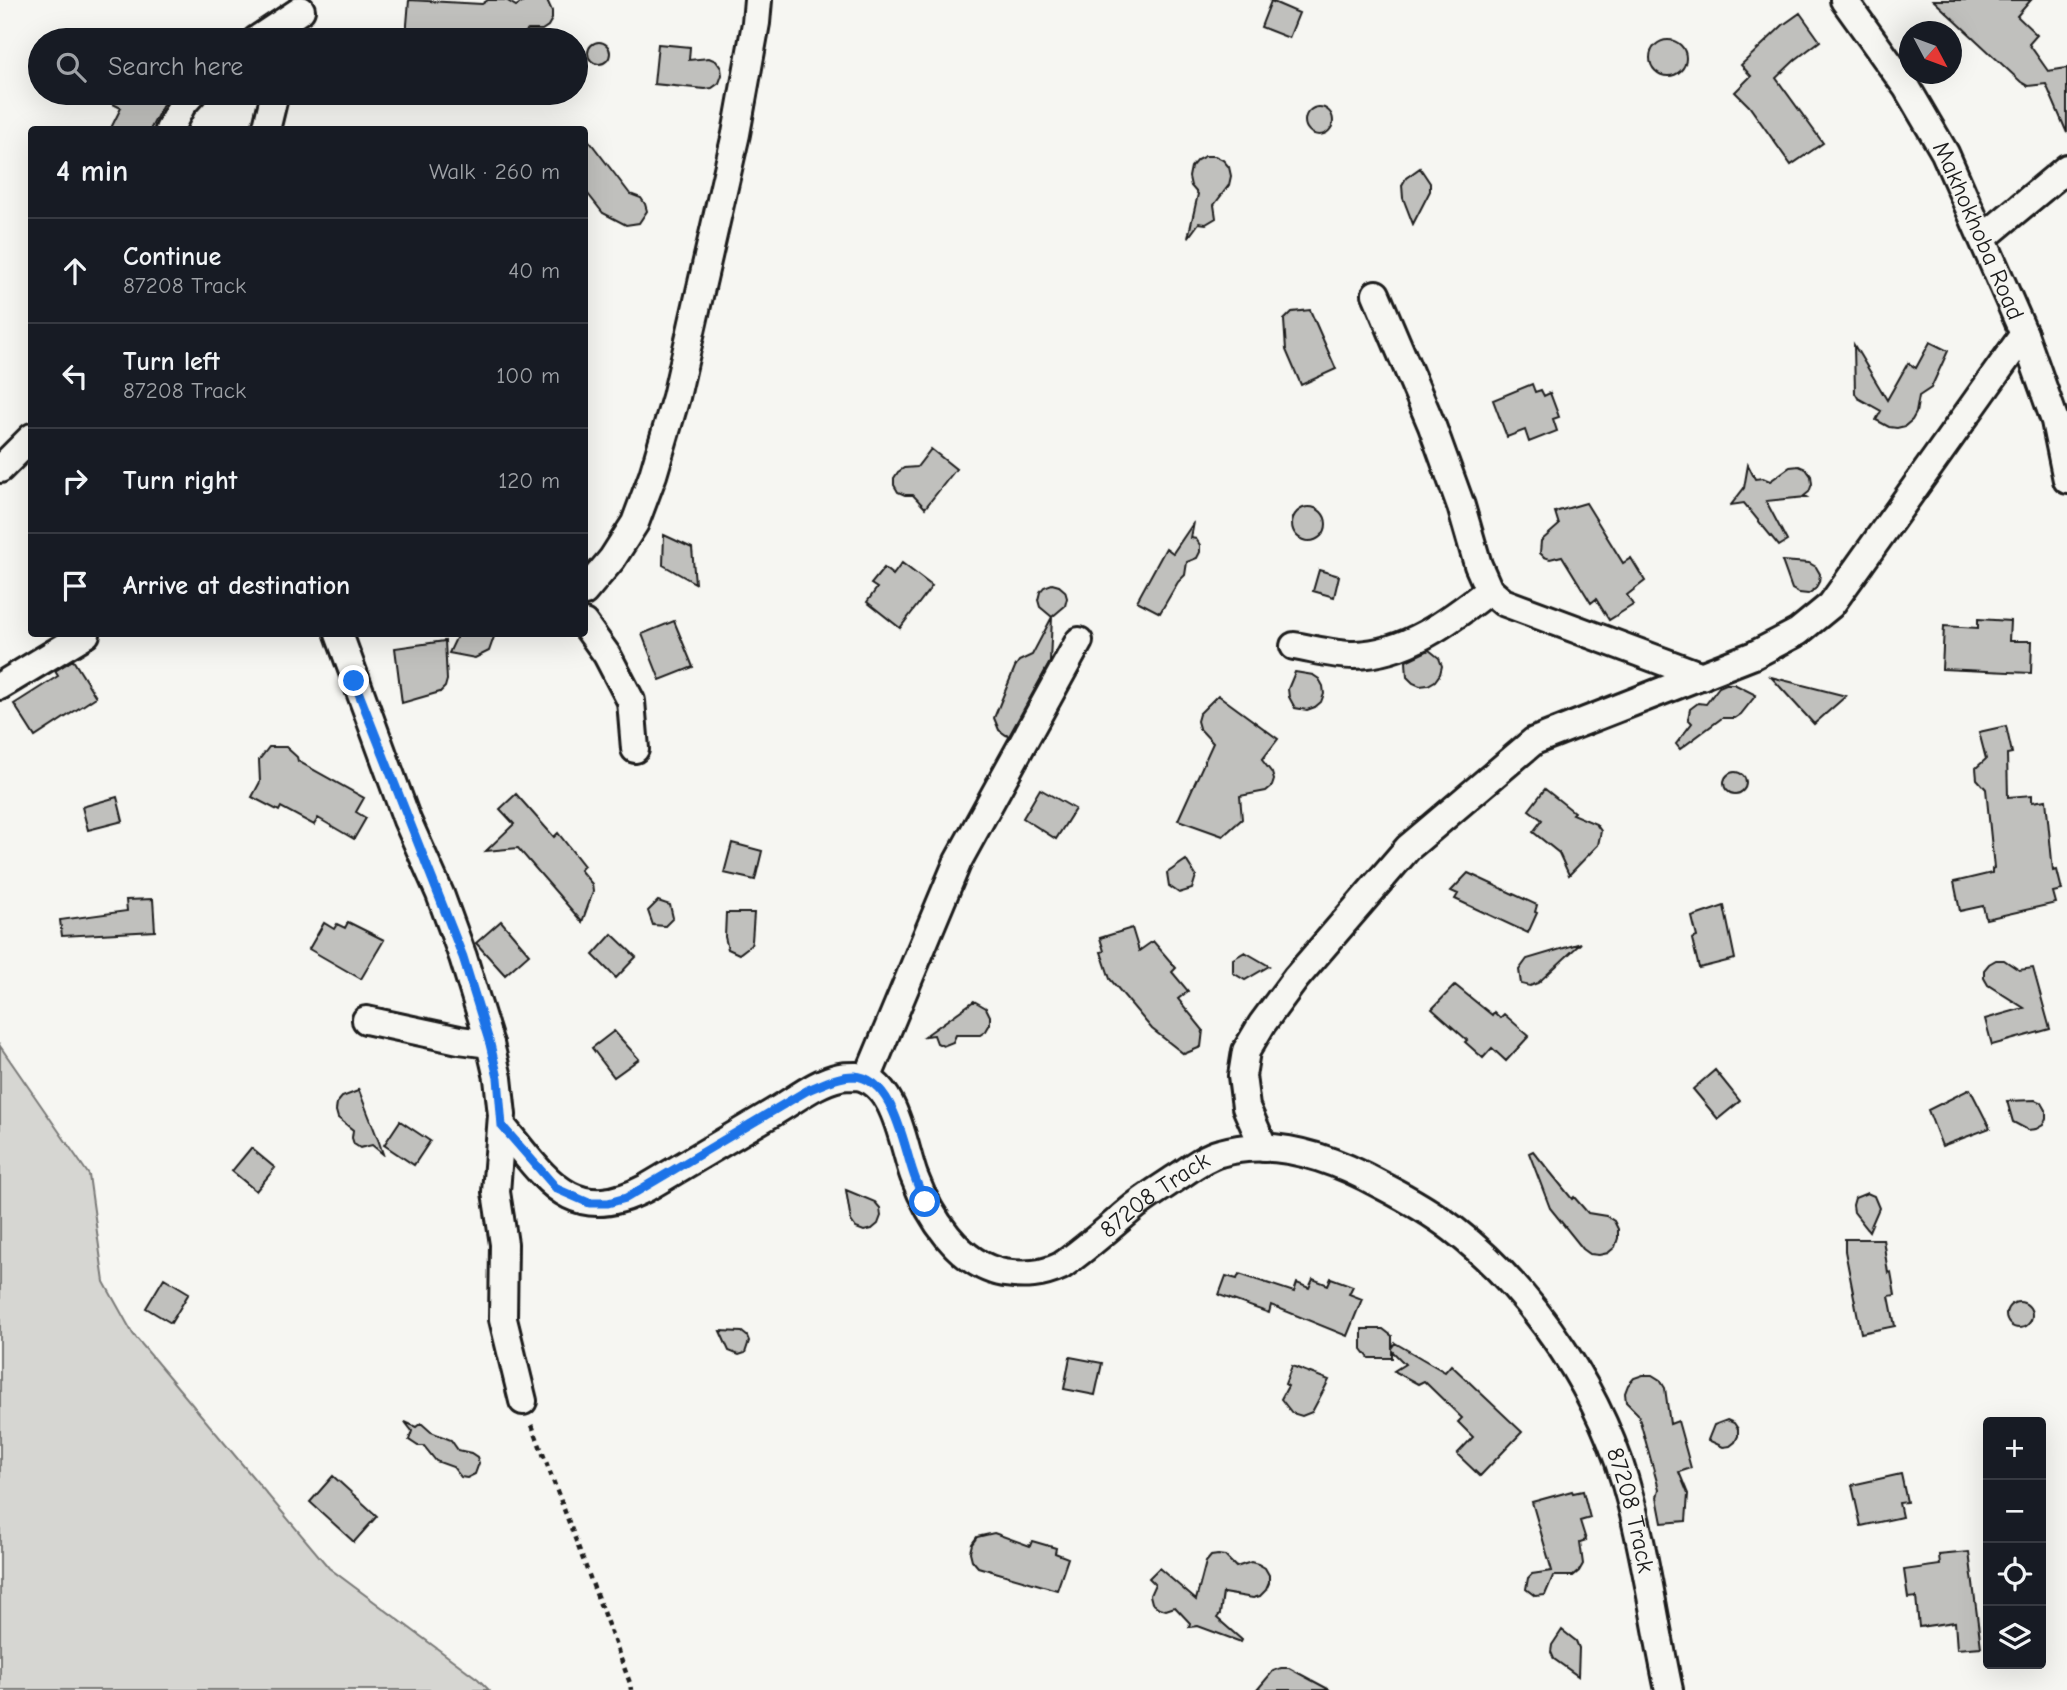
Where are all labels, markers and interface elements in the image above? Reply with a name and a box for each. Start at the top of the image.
north arrow [1899,21,1962,84]
search box [28,28,588,105]
icon: search [52,48,90,86]
text: Search here [108,52,243,82]
street label: Makhokhoba Road [1927,136,2030,324]
text: 4 min [56,154,128,189]
text: Walk · 260 m [429,158,560,185]
text: Continue [123,242,221,272]
icon: ahead [56,252,94,290]
text: 40 m [508,257,560,284]
text: 87208 Track [123,272,246,299]
text: Turn left [123,347,220,377]
icon: left [56,357,94,395]
text: 100 m [496,362,560,389]
text: 87208 Track [123,377,246,404]
icon: right [56,462,94,500]
text: Turn right [123,466,237,496]
text: 120 m [498,467,560,494]
icon: arrive [56,567,94,605]
text: Arrive at destination [123,571,350,601]
route end [338,665,369,696]
street label: 87208 Track [1094,1145,1215,1244]
route start [909,1186,940,1217]
map controls [1983,1417,2046,1669]
button: + [1983,1417,2046,1480]
street label: 87208 Track [1601,1443,1660,1575]
button: − [1983,1480,2046,1543]
button: locate [1983,1543,2046,1606]
button: layers [1983,1606,2046,1669]

